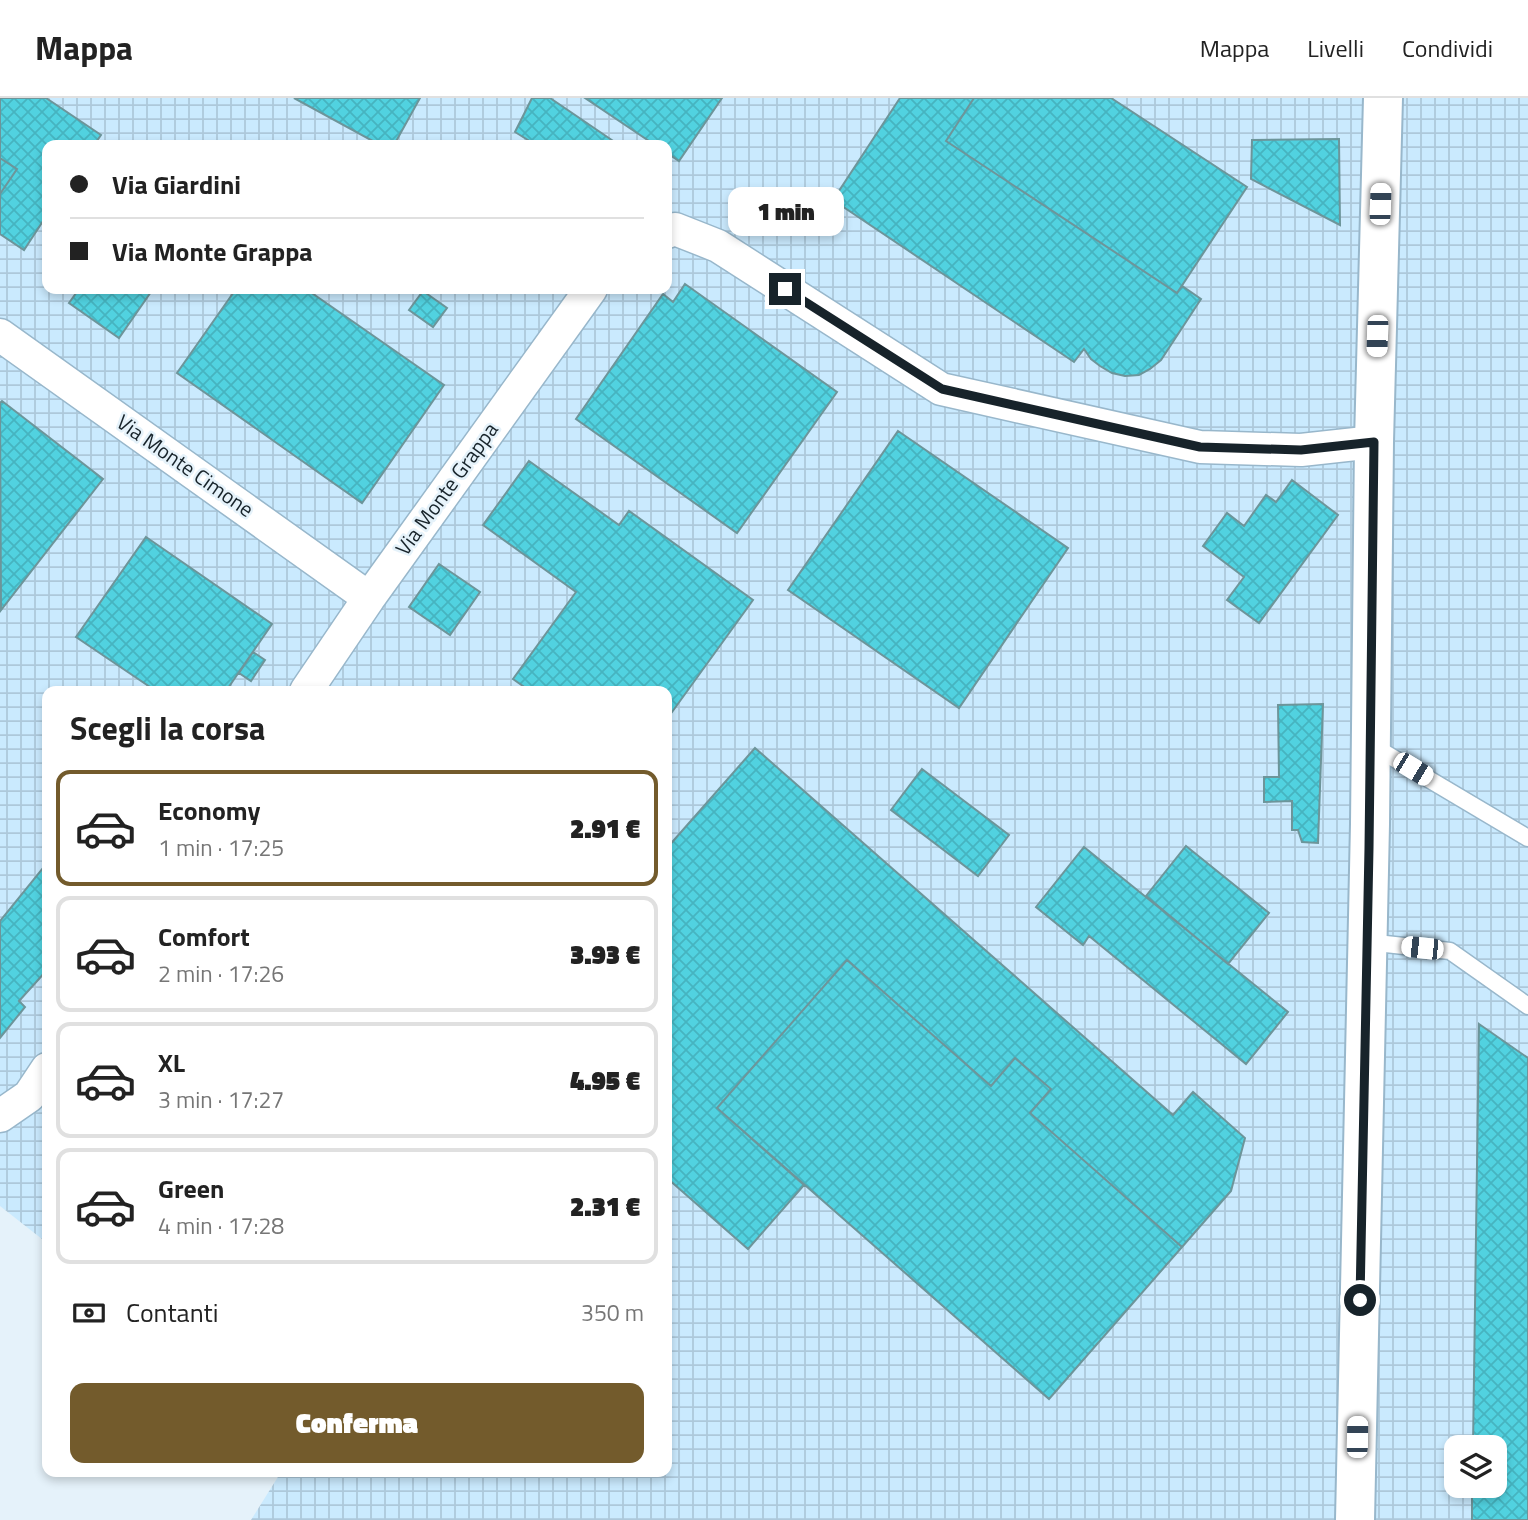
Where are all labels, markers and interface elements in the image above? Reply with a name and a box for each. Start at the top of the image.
text: Mappa [35,23,133,73]
text: Mappa [1200,30,1269,66]
text: Livelli [1307,30,1364,66]
text: Condividi [1402,30,1493,66]
text: Via Giardini [112,165,241,204]
car [1369,183,1392,225]
callout: 1 min [727,188,843,236]
text: 1 min [757,194,815,229]
text: Via Monte Grappa [112,232,313,271]
route end [769,273,801,305]
car [1366,315,1389,357]
street label: Via Monte Cimone [110,406,261,524]
street label: Via Monte Grappa [387,415,506,562]
text: Scegli la corsa [70,704,265,752]
car [1390,749,1437,789]
text: Economy [158,791,260,830]
icon: car [74,797,137,860]
text: 2.91 € [570,809,640,848]
text: 1 min · 17:25 [158,830,284,865]
text: Comfort [158,917,250,956]
icon: car [74,923,137,986]
text: 3.93 € [570,935,640,974]
car [1401,935,1444,961]
text: 2 min · 17:26 [158,956,284,991]
text: XL [158,1043,185,1082]
icon: car [74,1049,137,1112]
text: 4.95 € [570,1061,640,1100]
text: 3 min · 17:27 [158,1082,284,1117]
text: Green [158,1169,224,1208]
icon: car [74,1175,137,1238]
text: 2.31 € [570,1187,640,1226]
text: 4 min · 17:28 [158,1208,284,1243]
route start [1344,1284,1376,1316]
text: Contanti [126,1293,218,1332]
icon: cash [70,1294,108,1332]
text: 350 m [581,1295,644,1330]
button: Conferma [70,1383,644,1463]
car [1347,1416,1368,1458]
map controls [1444,1435,1507,1498]
button: layers [1444,1435,1507,1498]

